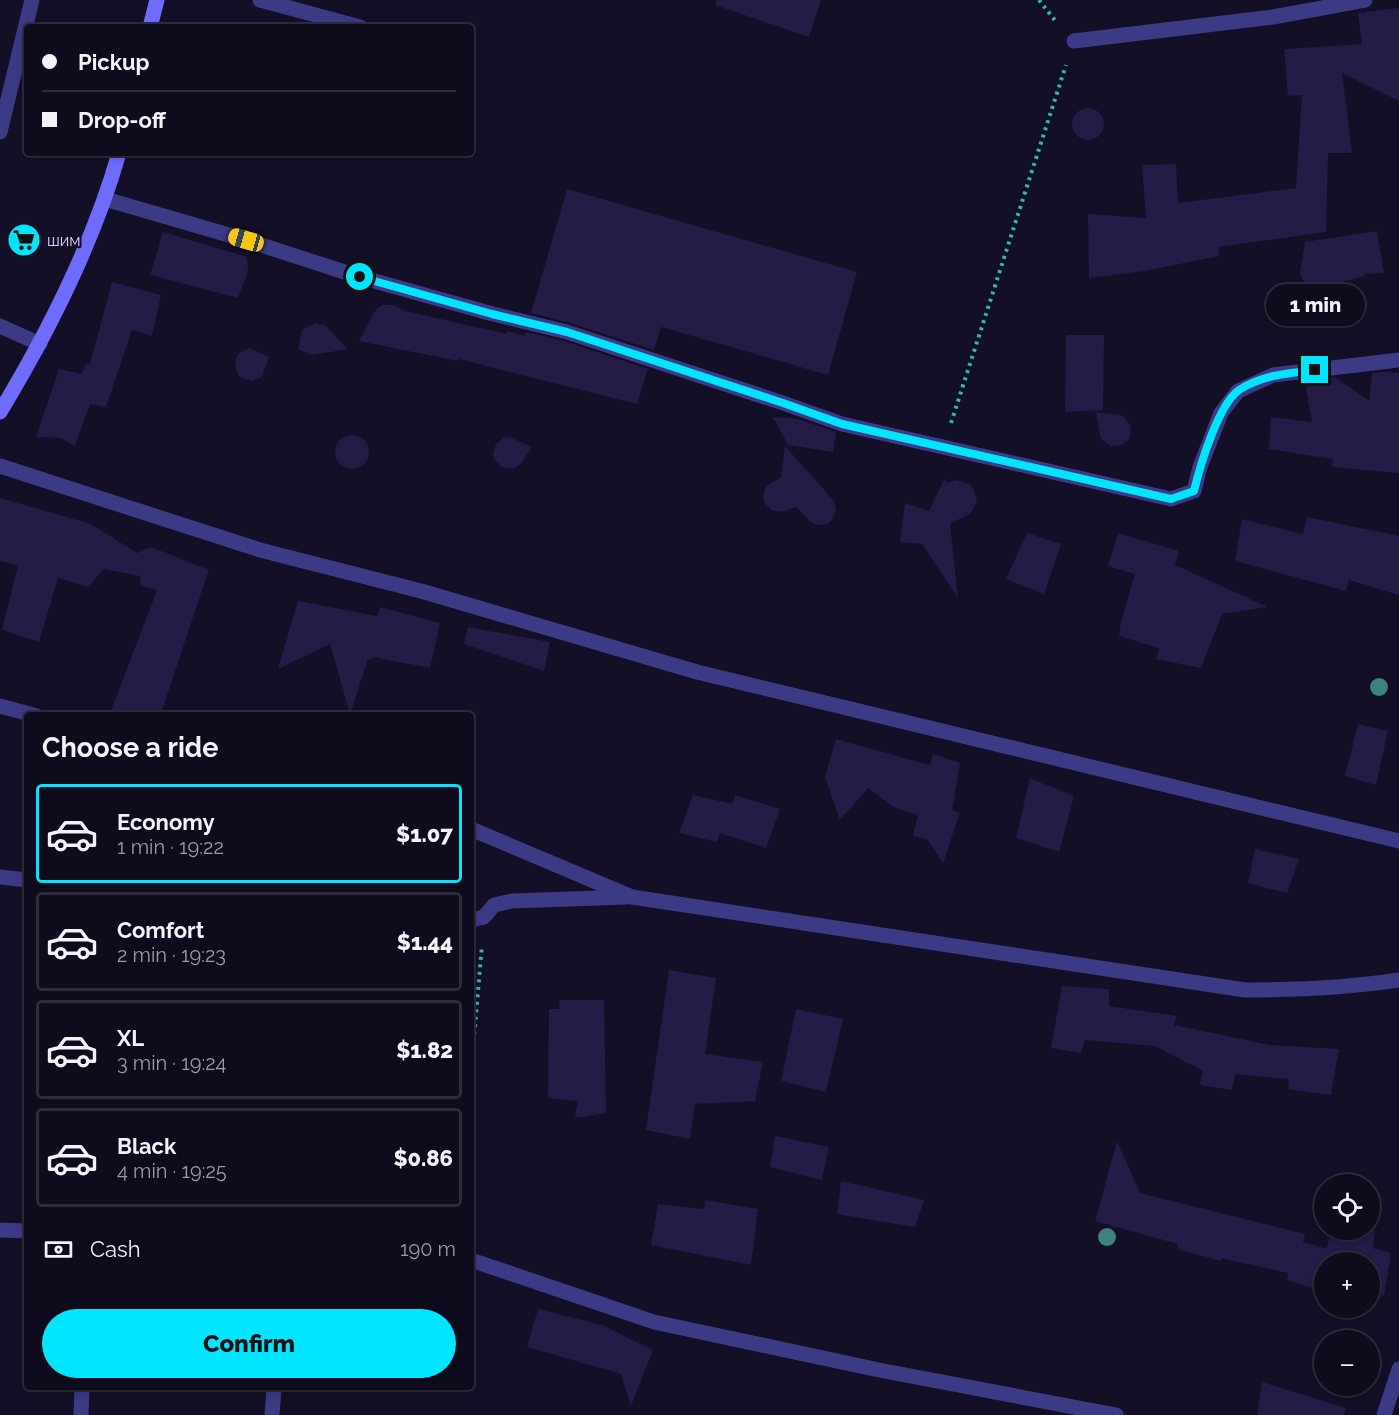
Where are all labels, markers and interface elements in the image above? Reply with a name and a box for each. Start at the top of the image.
text: Pickup [78,49,150,75]
text: Drop-off [78,107,166,133]
supermarket icon: шим [6,222,42,258]
car [226,226,266,254]
place label: шим [47,231,81,250]
route start [346,263,373,290]
callout: 1 min [1266,283,1364,325]
text: 1 min [1290,293,1341,317]
route end [1301,356,1328,383]
text: Choose a ride [42,732,218,763]
icon: car [45,807,99,861]
text: Economy [117,809,215,835]
text: $1.07 [396,821,453,847]
text: 1 min · 19:22 [117,835,224,859]
icon: car [45,915,99,969]
text: Comfort [117,917,204,943]
text: $1.44 [397,929,453,955]
text: 2 min · 19:23 [117,943,226,967]
icon: car [45,1023,99,1077]
text: XL [117,1025,144,1051]
text: $1.82 [396,1037,453,1063]
text: 3 min · 19:24 [117,1051,227,1075]
icon: car [45,1131,99,1185]
text: Black [117,1133,176,1159]
text: $0.86 [393,1145,453,1171]
text: 4 min · 19:25 [117,1159,227,1183]
map controls [1314,1174,1380,1396]
button: locate [1314,1174,1380,1240]
icon: cash [42,1233,75,1266]
text: Cash [90,1236,141,1262]
text: 190 m [400,1237,456,1261]
button: + [1314,1252,1380,1318]
button: Confirm [42,1309,456,1378]
button: − [1314,1330,1380,1396]

